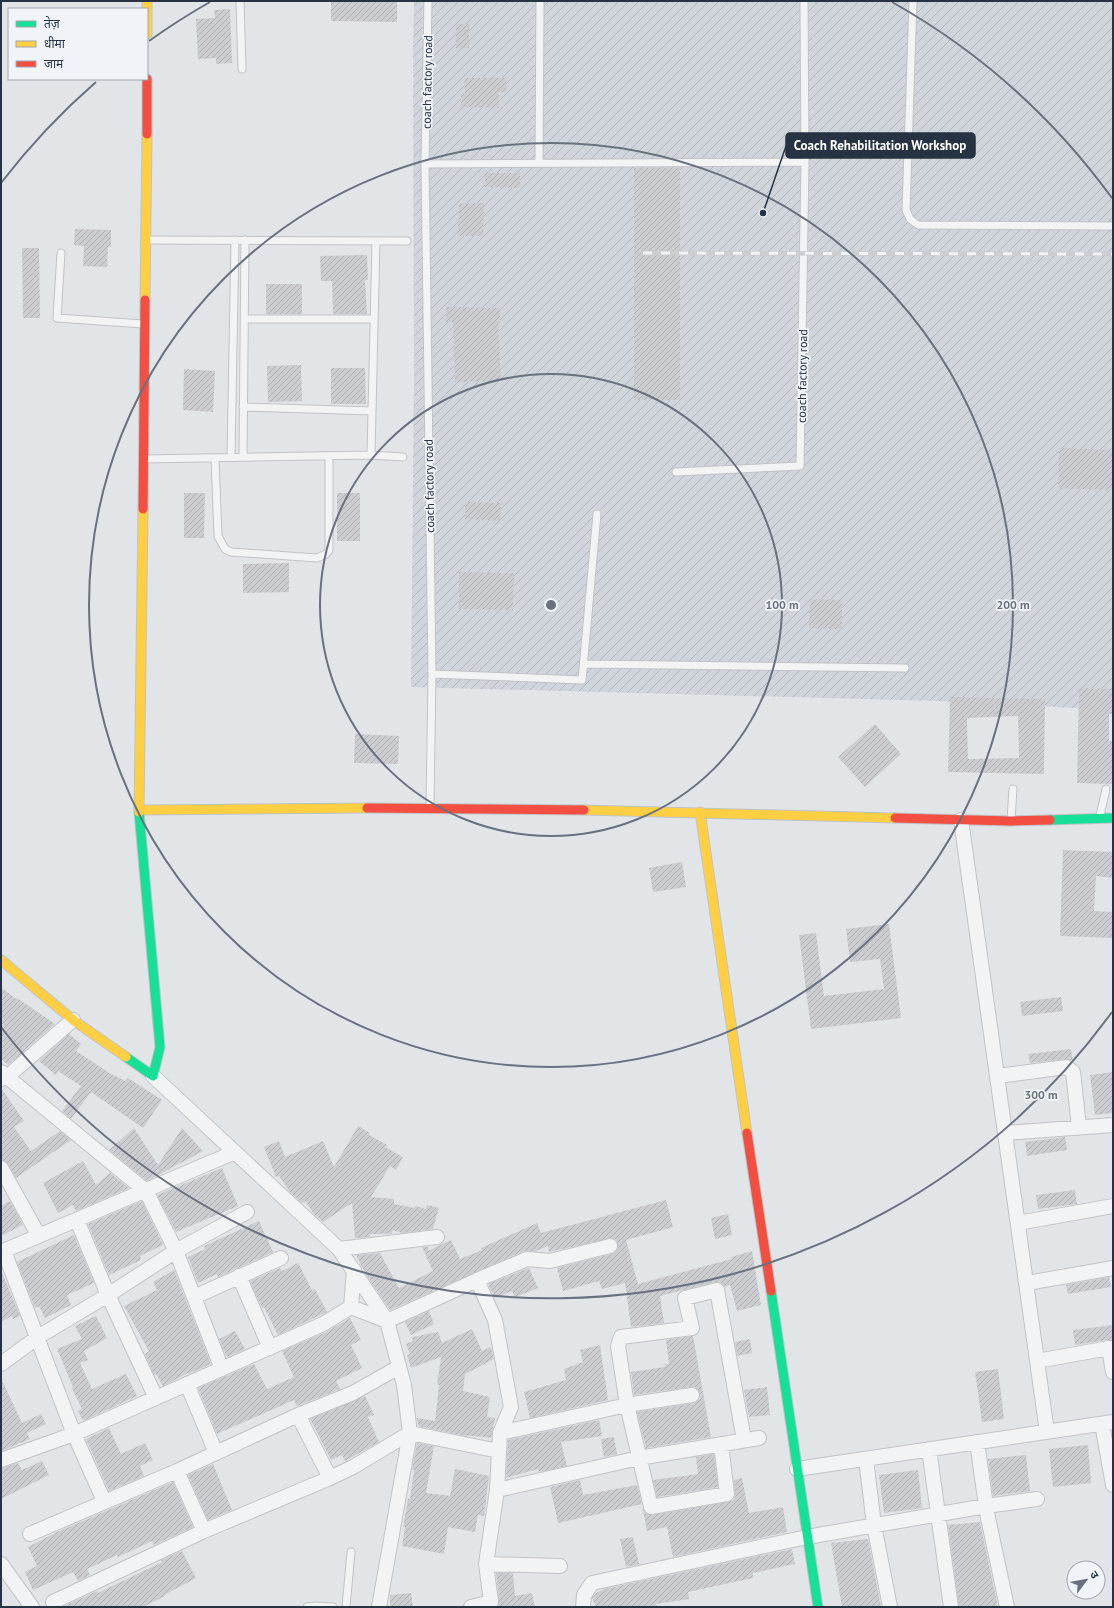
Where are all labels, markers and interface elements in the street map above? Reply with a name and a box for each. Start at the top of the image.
legend [8,8,148,80]
text: तेज़ [44,16,61,31]
street label: coach factory road [419,35,435,129]
text: धीमा [44,36,66,51]
text: जाम [44,56,64,71]
callout: Coach Rehabilitation Workshop [786,133,975,158]
text: Coach Rehabilitation Workshop [794,137,966,154]
street label: coach factory road [794,329,810,423]
street label: coach factory road [421,439,437,533]
text: 100 m [765,597,799,612]
text: 200 m [996,597,1030,612]
centre of rings [544,598,558,612]
text: 300 m [1024,1087,1058,1102]
north arrow [1066,1560,1106,1600]
text: उ [1087,1568,1102,1582]

